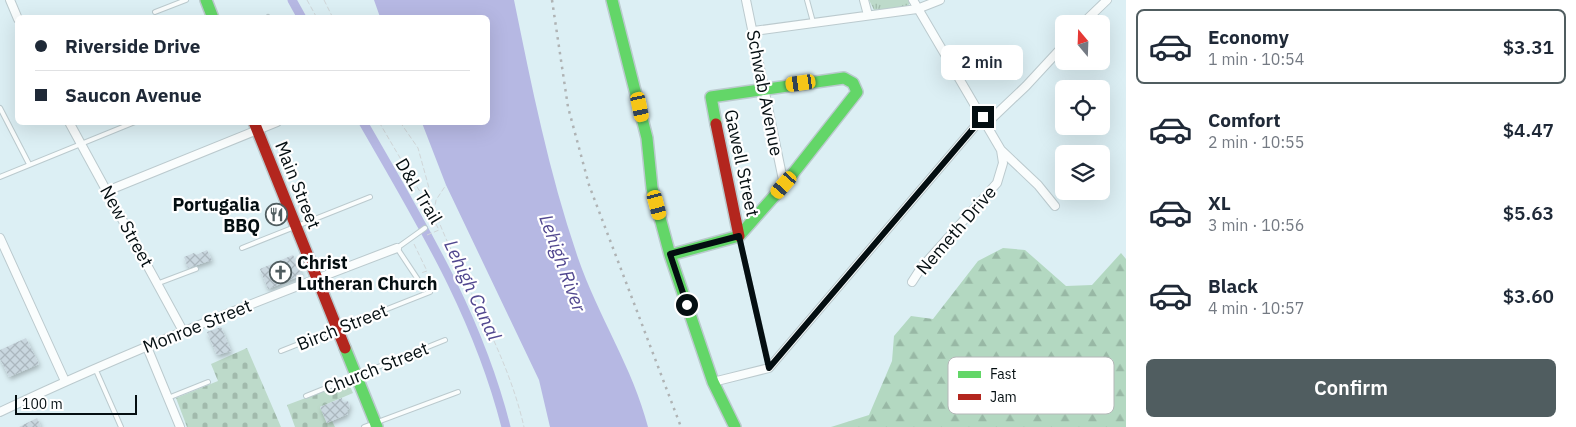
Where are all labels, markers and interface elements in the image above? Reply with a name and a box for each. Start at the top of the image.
north arrow [1055,15,1110,70]
map controls [1055,15,1110,200]
icon: car [1148,24,1193,69]
text: Economy [1208,25,1289,49]
street label: Schwab Avenue [742,28,788,158]
text: Riverside Drive [65,34,201,58]
text: $3.31 [1503,35,1554,59]
callout: 2 min [942,44,1024,80]
text: 1 min · 10:54 [1208,49,1304,69]
text: 2 min [961,52,1003,72]
car [785,73,816,93]
button: locate [1055,80,1110,135]
text: Saucon Avenue [65,83,202,107]
car [629,91,650,123]
route end [972,106,994,128]
street label: Gawell Street [719,107,765,219]
icon: car [1148,107,1193,152]
text: Comfort [1208,108,1281,132]
text: $4.47 [1503,118,1554,142]
text: 2 min · 10:55 [1208,132,1304,152]
street label: Main Street [270,138,326,232]
button: layers [1055,145,1110,200]
street label: D&L Trail [390,154,448,228]
car [768,169,799,201]
street label: New Street [95,181,159,271]
street label: Nemeth Drive [911,181,1001,279]
car [645,189,668,221]
icon: car [1148,190,1193,235]
text: XL [1208,191,1231,215]
place label: Portugalia BBQ [172,193,260,237]
text: $5.63 [1503,201,1554,225]
restaurant icon: Portugalia BBQ [264,202,288,226]
water label: Lehigh River [534,211,592,316]
text: 3 min · 10:56 [1208,215,1304,235]
water label: Lehigh Canal [439,236,507,344]
place label: Christ Lutheran Church [297,251,438,295]
church icon: Christ Lutheran Church [269,260,293,284]
icon: car [1148,273,1193,318]
text: Black [1208,274,1258,298]
text: $3.60 [1503,284,1554,308]
street label: Monroe Street [139,294,255,358]
route start [676,294,698,316]
street label: Birch Street [293,298,391,356]
text: 4 min · 10:57 [1208,298,1304,318]
street label: Church Street [320,337,432,399]
legend [948,357,1114,414]
button: Confirm [1146,359,1556,417]
text: Fast [990,365,1016,383]
text: Jam [990,388,1017,406]
scale bar [15,392,138,415]
text: 100 m [22,395,63,413]

